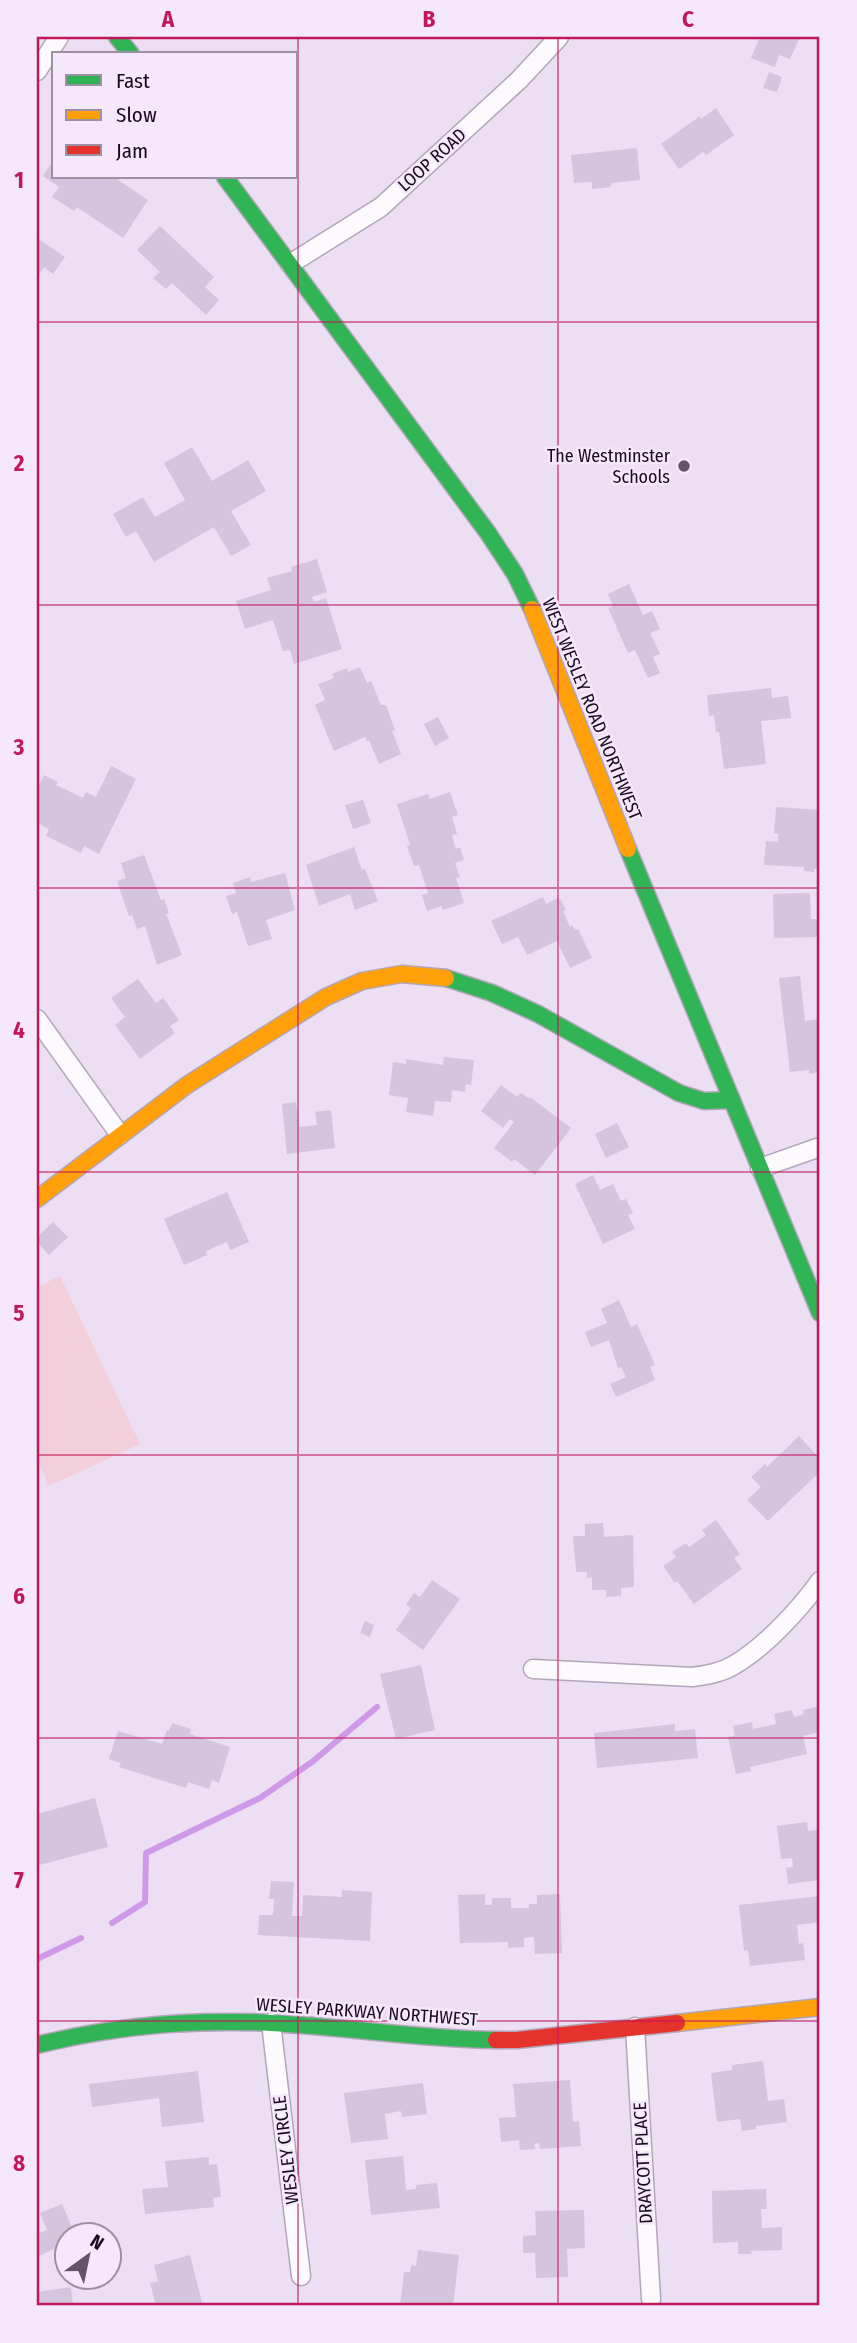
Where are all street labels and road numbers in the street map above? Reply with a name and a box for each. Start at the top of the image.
street label: LOOP ROAD [393,124,471,196]
street label: WEST WESLEY ROAD NORTHWEST [537,595,647,824]
street label: WESLEY PARKWAY NORTHWEST [255,1993,479,2031]
street label: WESLEY CIRCLE [268,2094,304,2206]
street label: DRAYCOTT PLACE [629,2102,657,2224]

